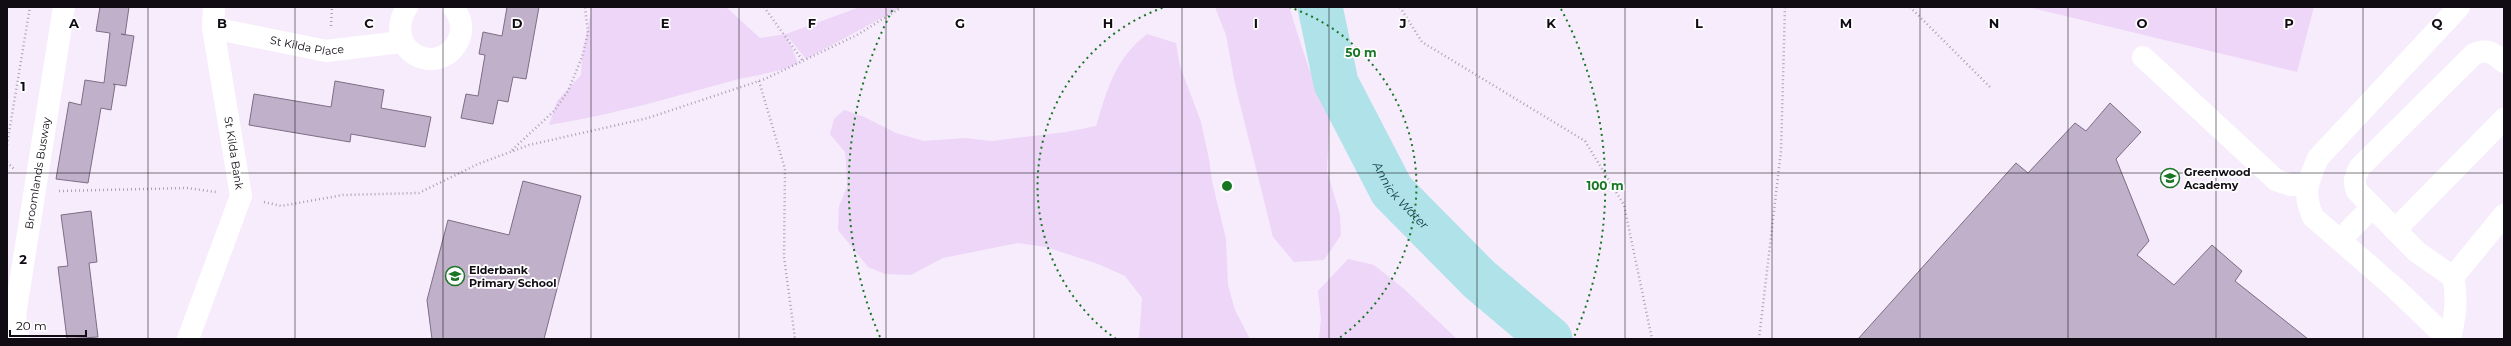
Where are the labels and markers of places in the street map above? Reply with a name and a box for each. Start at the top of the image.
place label: Greenwood Academy [2183,165,2251,192]
school or university icon: Greenwood Academy [2159,167,2181,189]
centre of rings [1220,179,1234,193]
place label: Elderbank Primary School [469,263,557,290]
school or university icon: Elderbank Primary School [444,265,466,287]

